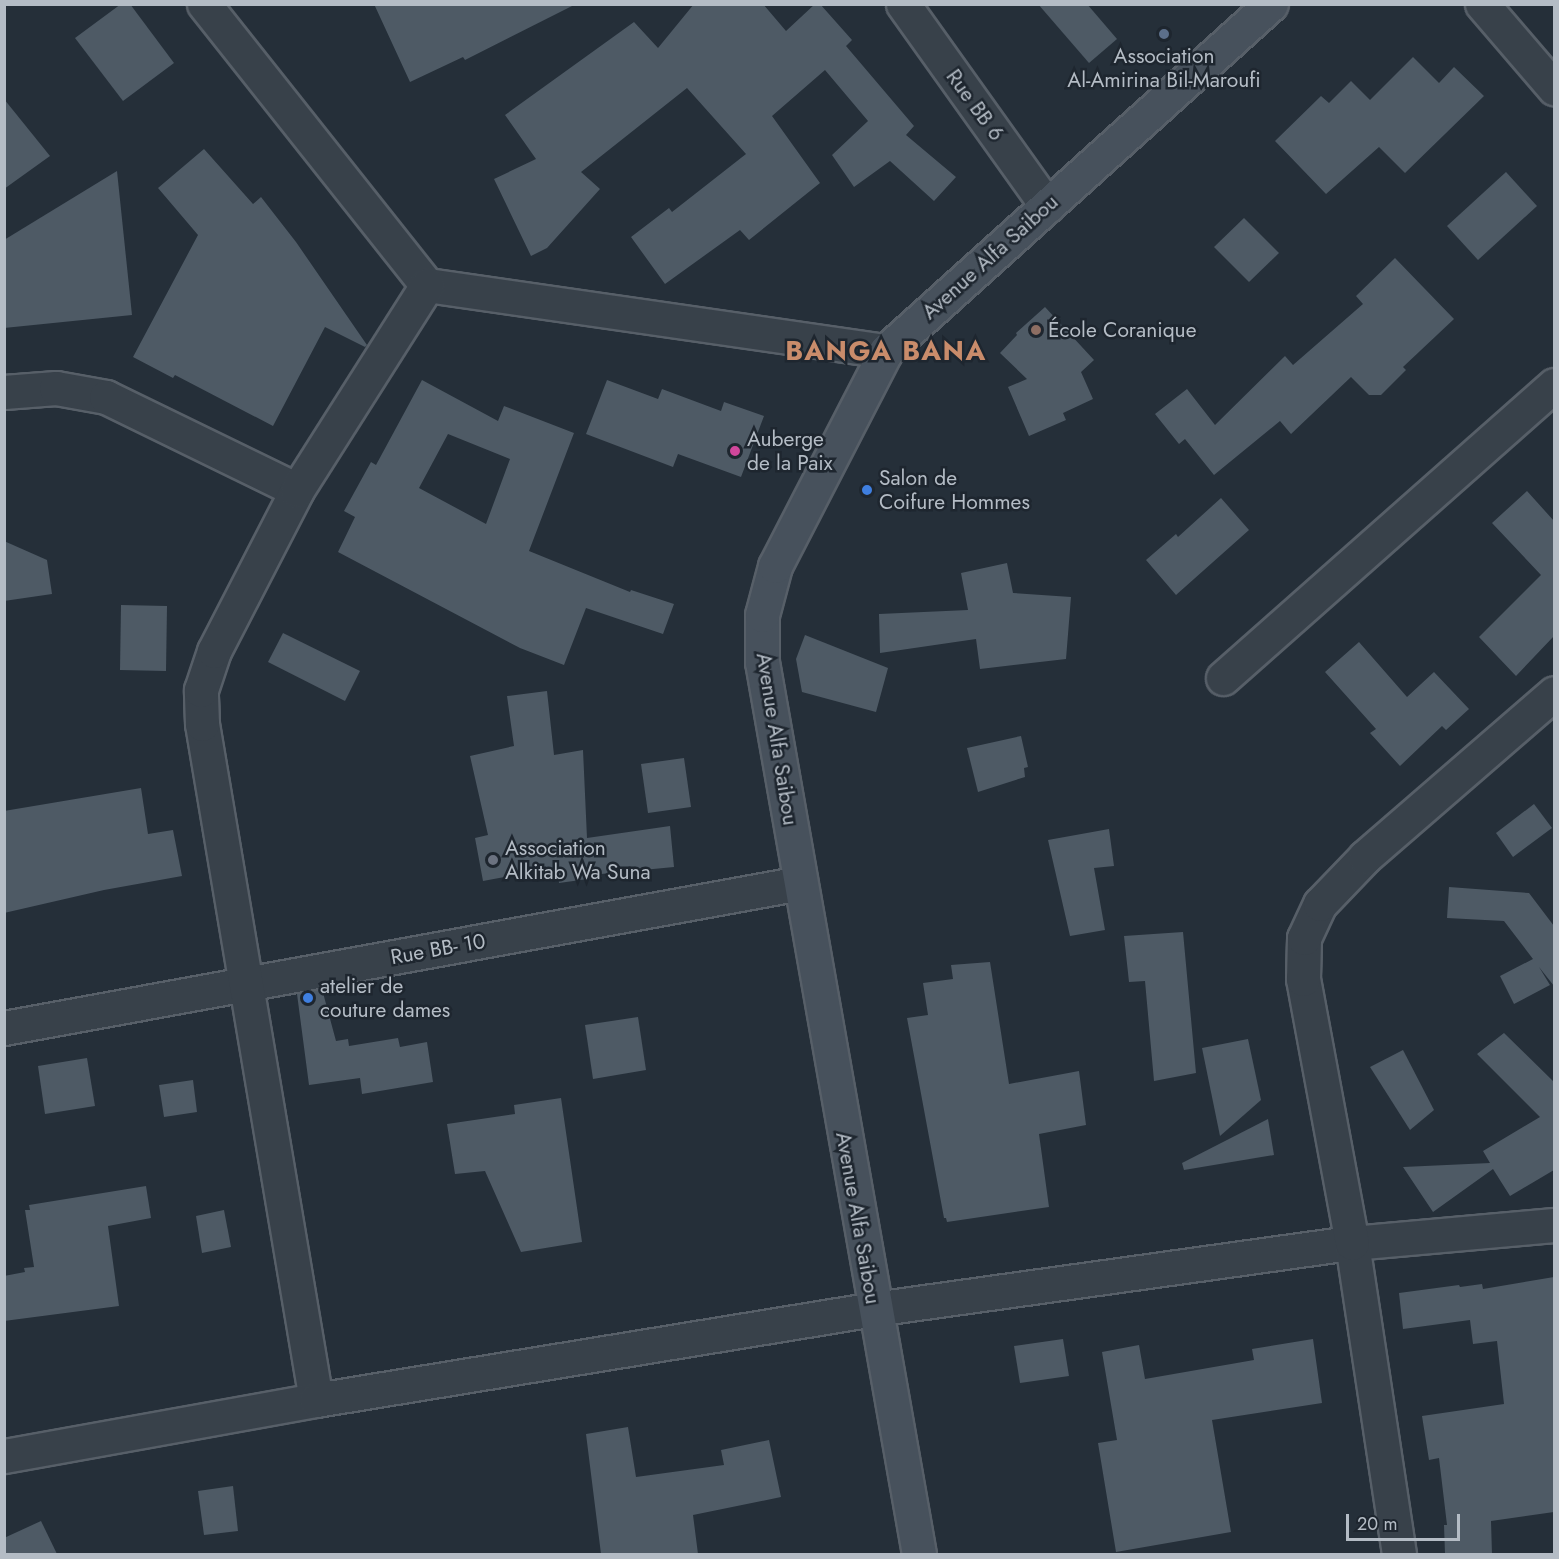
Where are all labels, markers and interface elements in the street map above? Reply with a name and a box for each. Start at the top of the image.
marker: Association Al-Amirina Bil-Maroufi [1157,27,1171,41]
place label: Association Al-Amirina Bil-Maroufi [1067,43,1261,93]
street label: Rue BB 6 [941,65,1009,145]
street label: Avenue Alfa Saibou [917,189,1063,325]
place label: École Coranique [1048,317,1196,343]
marker: École Coranique [1029,323,1043,337]
district label: BANGA BANA [785,335,987,367]
place label: Auberge de la Paix [747,426,833,476]
marker: Auberge de la Paix [728,444,742,458]
place label: Salon de Coifure Hommes [879,465,1030,515]
marker: Salon de Coifure Hommes [860,483,874,497]
street label: Avenue Alfa Saibou [751,651,803,827]
place label: Association Alkitab Wa Suna [505,835,651,885]
marker: Association Alkitab Wa Suna [486,853,500,867]
street label: Rue BB- 10 [388,928,488,970]
place label: atelier de couture dames [320,973,450,1023]
marker: atelier de couture dames [301,991,315,1005]
street label: Avenue Alfa Saibou [830,1130,886,1306]
scale bar [1349,1502,1463,1540]
text: 20 m [1357,1511,1397,1537]

